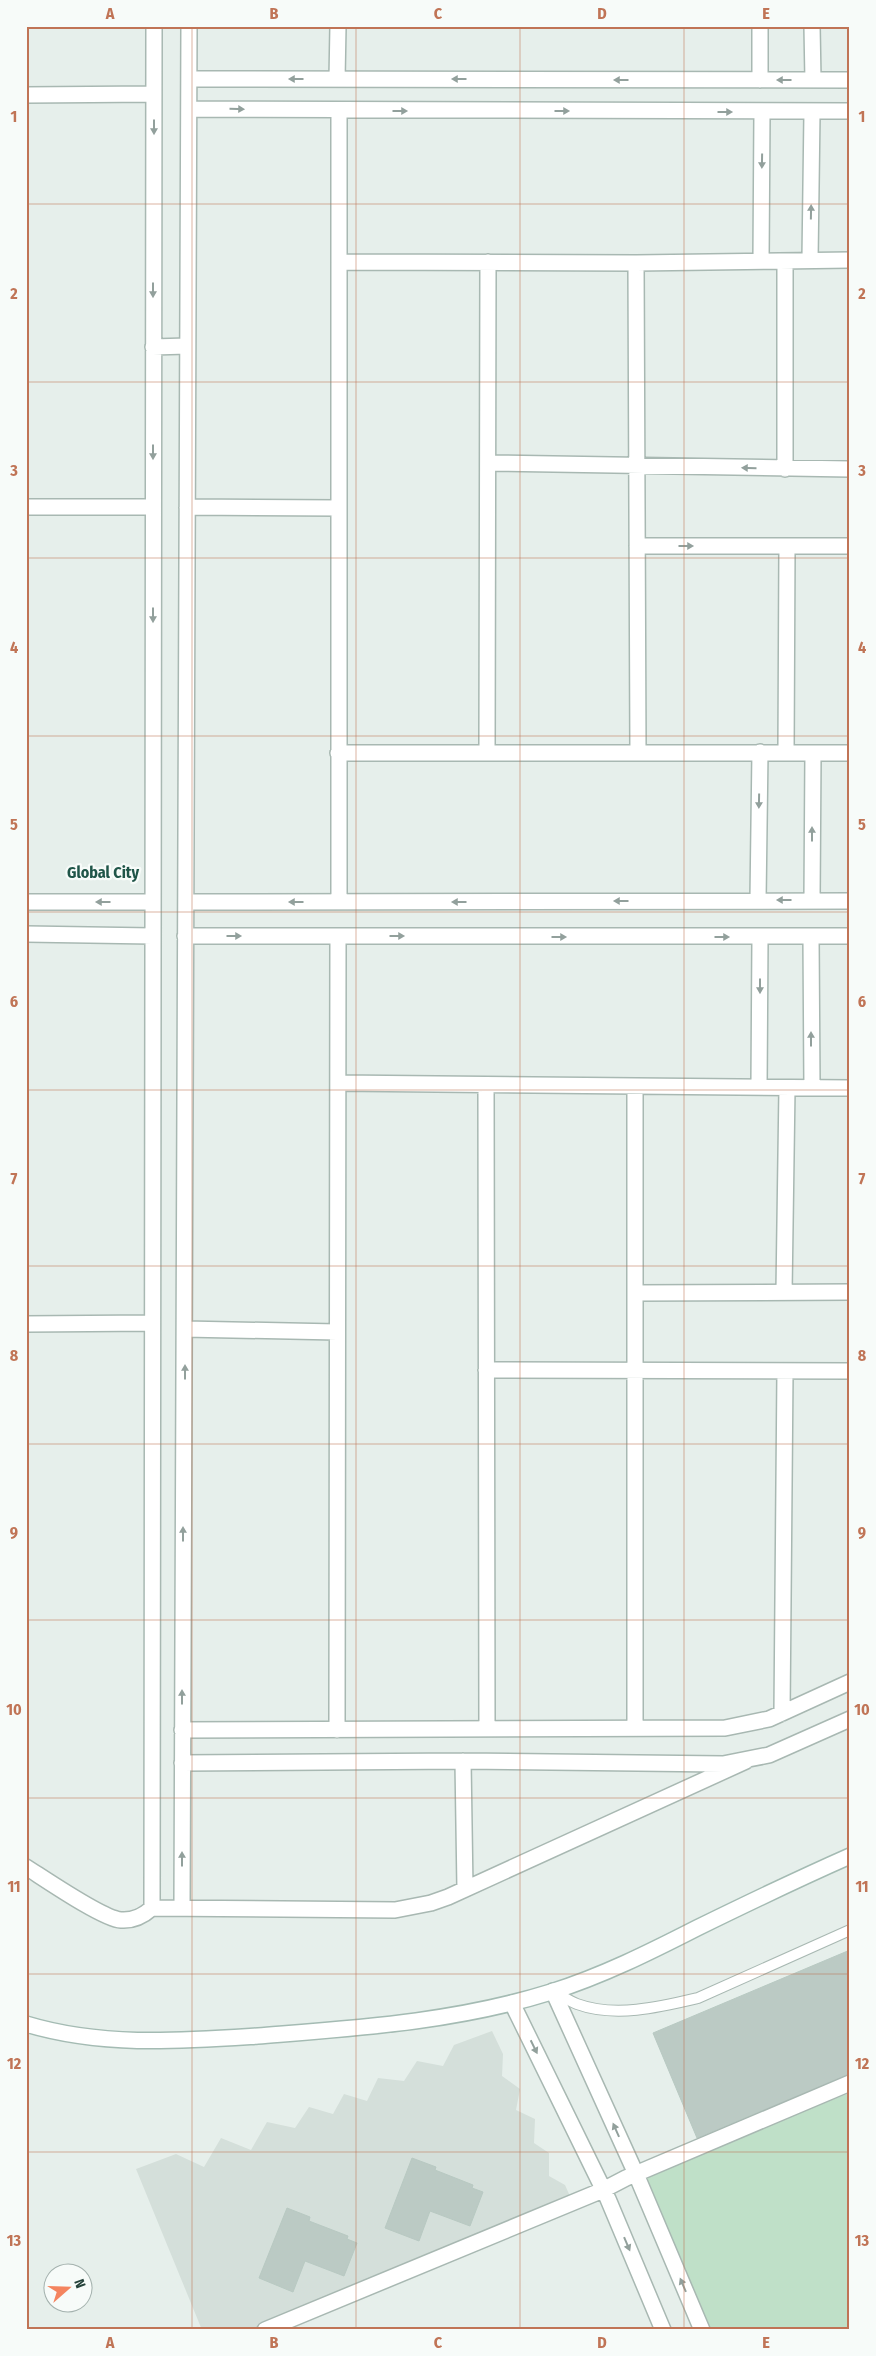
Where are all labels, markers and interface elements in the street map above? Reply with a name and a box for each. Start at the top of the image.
text: A [105,4,115,23]
text: B [270,4,279,23]
text: C [434,4,443,23]
text: D [597,4,607,23]
text: E [762,4,770,23]
one-way arrow [288,75,304,83]
one-way arrow [450,75,466,83]
one-way arrow [613,76,629,84]
one-way arrow [775,76,791,84]
one-way arrow [230,105,246,113]
text: 1 [11,107,17,126]
one-way arrow [392,107,408,115]
one-way arrow [555,107,571,115]
text: 1 [859,107,865,126]
one-way arrow [717,108,733,116]
one-way arrow [150,120,158,136]
one-way arrow [758,153,766,169]
one-way arrow [807,203,815,219]
one-way arrow [149,282,157,298]
text: 2 [9,284,18,303]
text: 2 [857,284,866,303]
one-way arrow [149,445,157,461]
text: 3 [9,461,18,480]
text: 3 [857,461,866,480]
one-way arrow [740,464,756,472]
one-way arrow [678,542,694,550]
one-way arrow [149,607,157,623]
text: 4 [10,638,18,657]
text: 4 [858,638,866,657]
one-way arrow [755,793,763,809]
text: 5 [10,815,18,834]
text: 5 [858,815,866,834]
one-way arrow [808,826,816,842]
district label: Global City [67,863,139,882]
one-way arrow [775,896,791,904]
one-way arrow [613,897,629,905]
one-way arrow [95,898,111,906]
one-way arrow [288,898,304,906]
one-way arrow [450,898,466,906]
one-way arrow [226,932,242,940]
one-way arrow [389,932,405,940]
one-way arrow [551,933,567,941]
one-way arrow [714,934,730,942]
one-way arrow [756,979,764,995]
text: 6 [10,992,18,1011]
text: 6 [858,992,866,1011]
one-way arrow [807,1031,815,1047]
text: 7 [11,1169,18,1188]
text: 7 [859,1169,866,1188]
text: 8 [10,1346,19,1365]
text: 8 [858,1346,867,1365]
one-way arrow [181,1363,189,1379]
text: 9 [10,1523,18,1542]
text: 9 [858,1523,866,1542]
one-way arrow [180,1526,188,1542]
one-way arrow [178,1688,186,1704]
text: 10 [6,1700,22,1719]
text: 10 [854,1700,870,1719]
one-way arrow [178,1851,186,1867]
text: 11 [7,1877,21,1896]
text: 11 [855,1877,869,1896]
one-way arrow [530,2040,538,2054]
text: 12 [7,2054,22,2073]
text: 12 [855,2054,870,2073]
one-way arrow [612,2123,620,2137]
text: 13 [7,2231,22,2250]
text: 13 [855,2231,870,2250]
one-way arrow [623,2237,631,2252]
north arrow [42,2264,92,2314]
text: N [70,2277,89,2291]
one-way arrow [679,2277,687,2292]
text: A [105,2333,115,2352]
text: B [270,2333,279,2352]
text: C [434,2333,443,2352]
text: D [597,2333,607,2352]
text: E [762,2333,770,2352]

